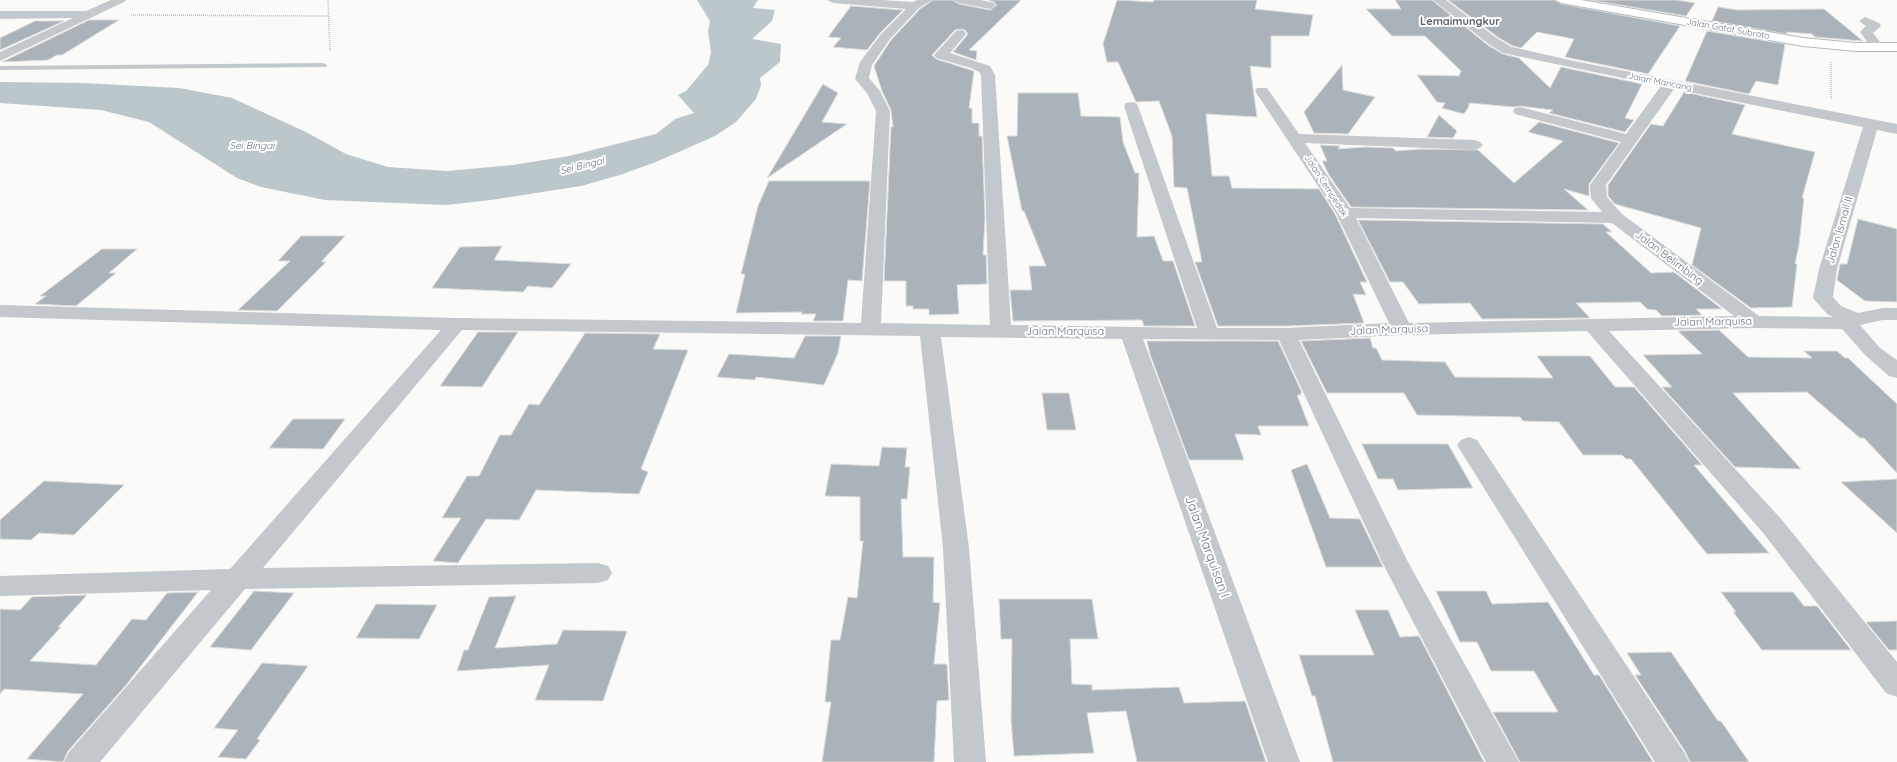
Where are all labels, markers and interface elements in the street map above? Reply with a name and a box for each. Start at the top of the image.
district label: Lemaimungkur [1420,15,1500,29]
street label: Jalan Gatot Subroto [1686,16,1770,42]
street label: Jalan Mancang [1627,71,1693,93]
water label: Sei Bingai [230,140,274,152]
street label: Jalan Cempedak [1302,153,1350,219]
water label: Sei Bingai [559,155,605,177]
street label: Jalan Ismail II [1824,195,1856,265]
street label: Jalan Belimbing [1632,228,1706,288]
street label: Jalan Marquisa [1674,315,1752,329]
street label: Jalan Marquisa [1350,322,1428,338]
street label: Jalan Marquisa [1026,325,1104,339]
street label: Jalan Marquisan I [1181,494,1233,600]

